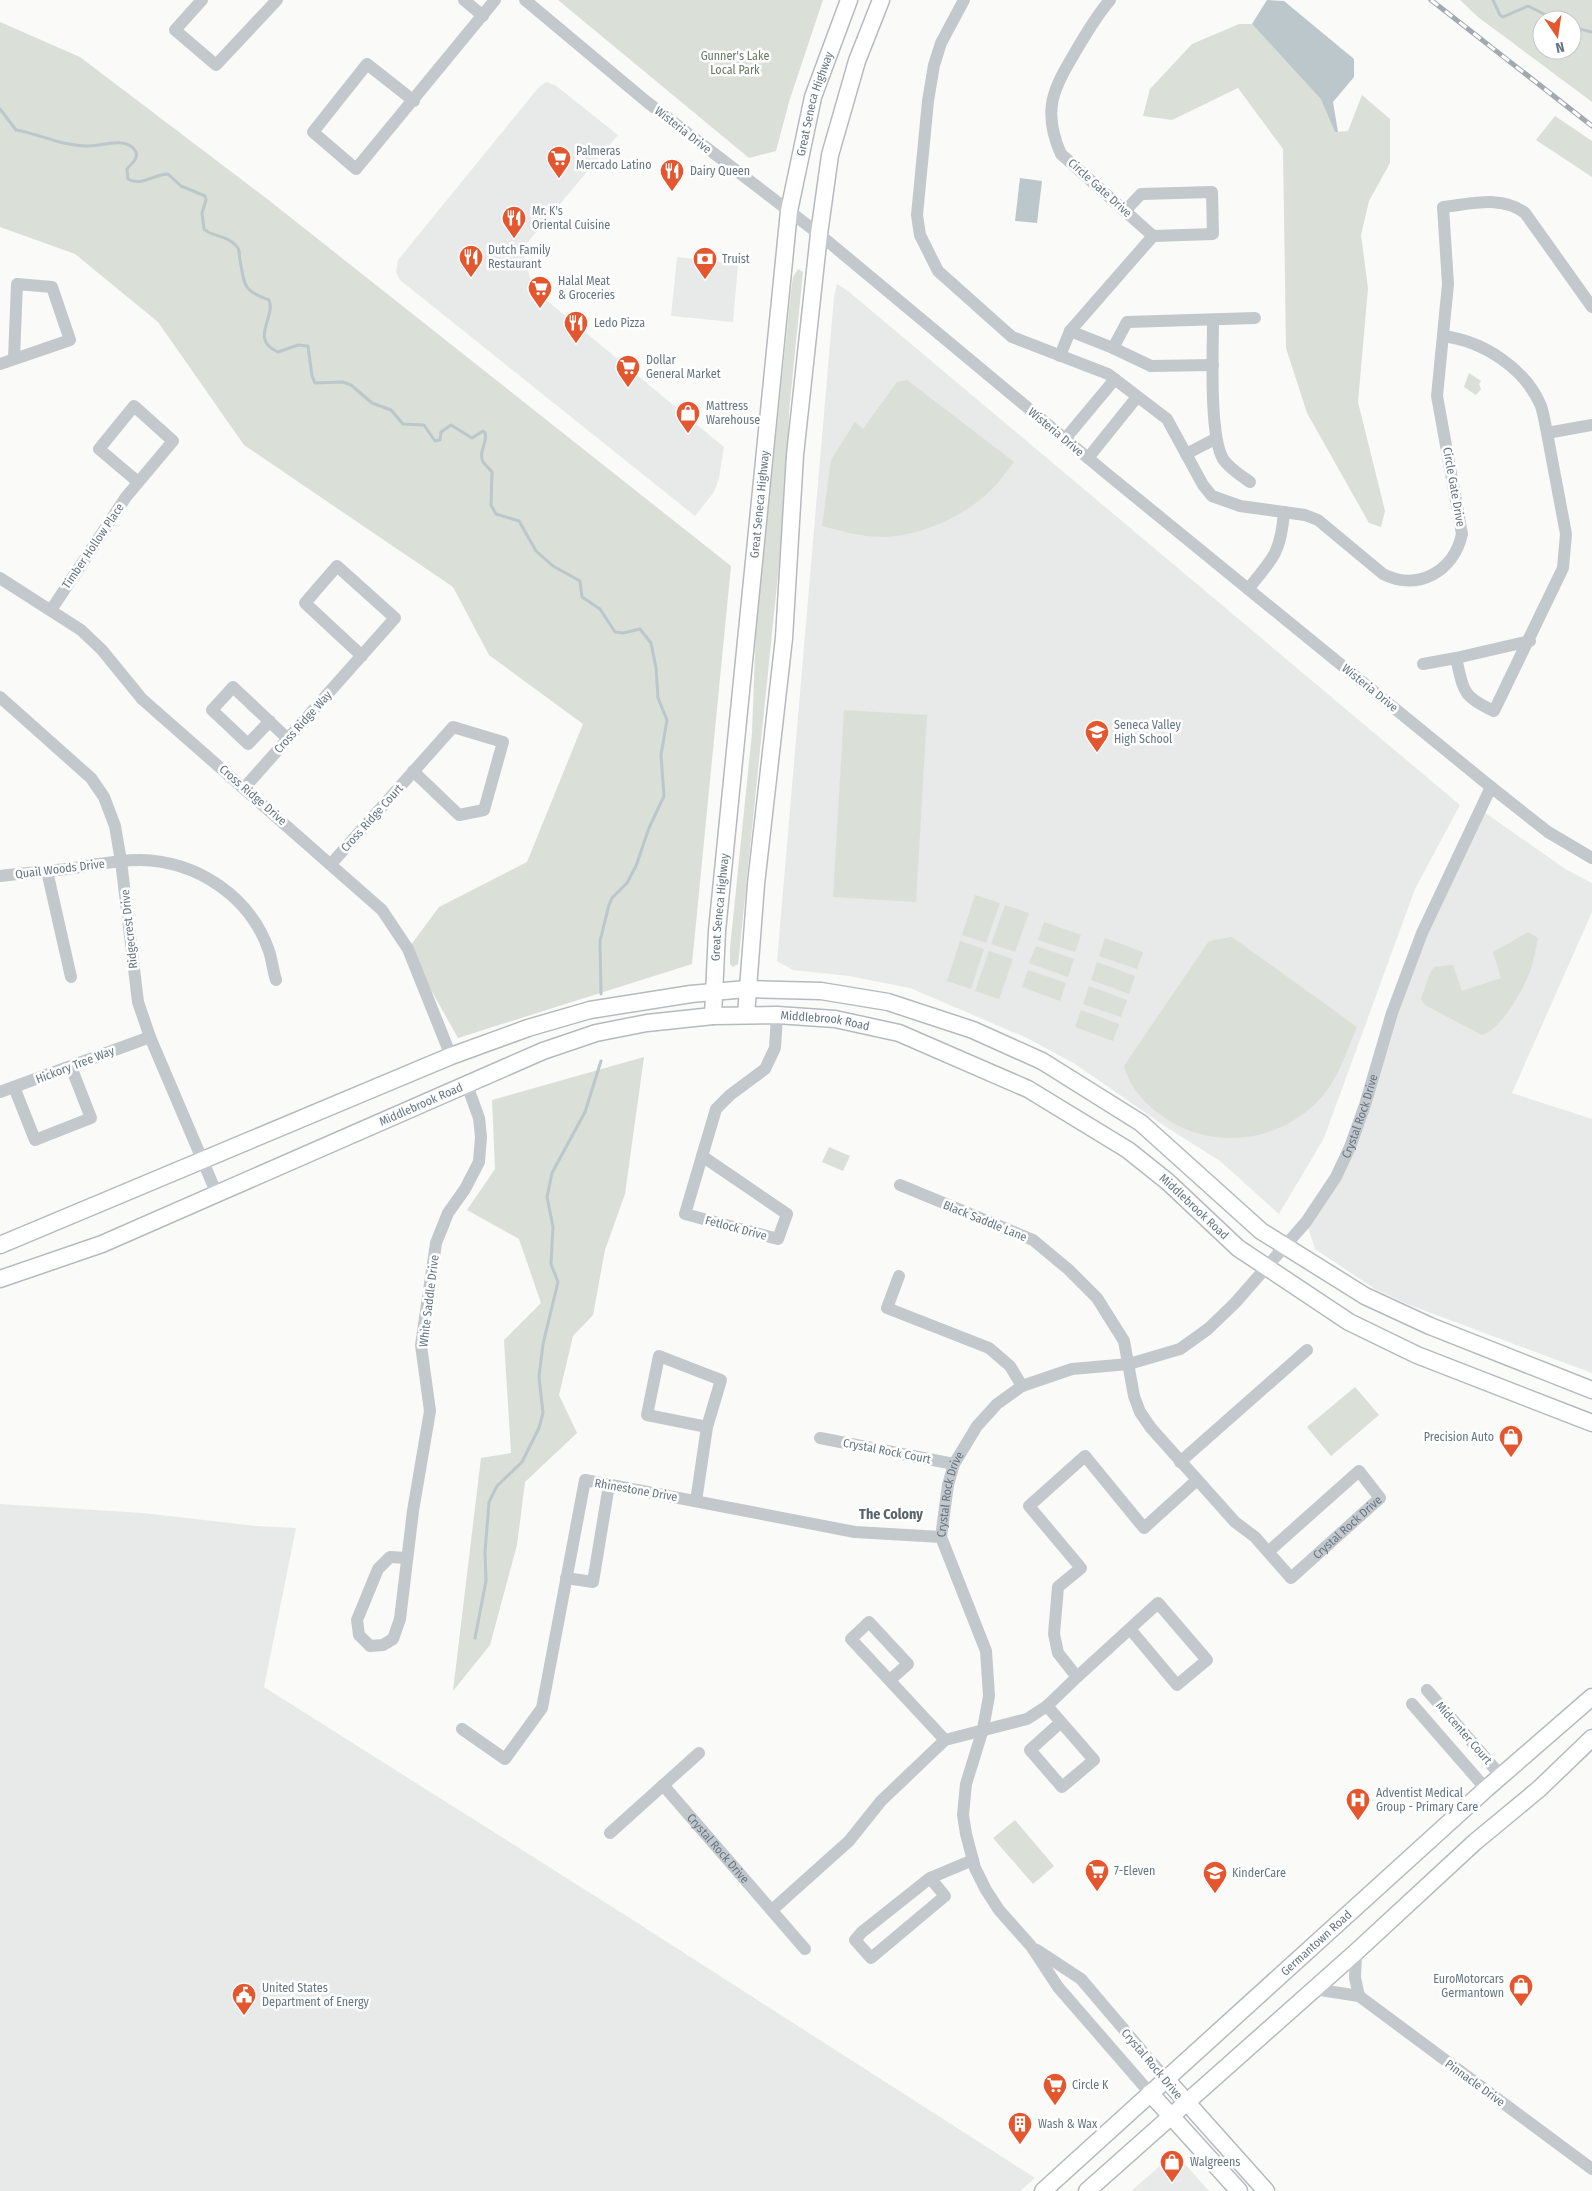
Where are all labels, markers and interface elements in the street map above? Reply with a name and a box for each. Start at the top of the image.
north arrow [1532,10,1582,60]
text: N [1554,38,1566,56]
park label: Gunner's Lake Local Park [701,49,769,77]
street label: Great Seneca Highway [794,49,836,157]
street label: Wisteria Drive [652,104,714,157]
place label: Palmeras Mercado Latino [576,144,651,172]
supermarket icon: Palmeras Mercado Latino [546,145,572,179]
street label: Circle Gate Drive [1065,156,1135,220]
restaurant icon: Dairy Queen [659,158,685,192]
place label: Dairy Queen [690,164,750,178]
place label: Mr. K's Oriental Cuisine [532,204,610,232]
restaurant icon: Mr. K's Oriental Cuisine [501,205,527,239]
place label: Dutch Family Restaurant [488,243,551,271]
restaurant icon: Dutch Family Restaurant [458,244,484,278]
bank icon: Truist [692,246,718,280]
place label: Truist [722,252,750,266]
place label: Halal Meat & Groceries [558,274,615,302]
supermarket icon: Halal Meat & Groceries [527,275,553,309]
restaurant icon: Ledo Pizza [563,310,589,344]
place label: Ledo Pizza [594,316,645,330]
place label: Dollar General Market [646,353,721,381]
supermarket icon: Dollar General Market [615,354,641,388]
place label: Mattress Warehouse [706,399,760,427]
shop icon: Mattress Warehouse [675,400,701,434]
street label: Wisteria Drive [1025,405,1087,459]
street label: Circle Gate Drive [1440,446,1468,528]
street label: Great Seneca Highway [747,449,772,559]
street label: Timber Hollow Place [59,501,127,591]
street label: Wisteria Drive [1339,661,1401,715]
street label: Cross Ridge Way [271,688,335,756]
place label: Seneca Valley High School [1114,718,1181,746]
school or university icon: Seneca Valley High School [1084,719,1110,753]
street label: Cross Ridge Drive [216,762,290,828]
street label: Cross Ridge Court [338,781,406,855]
street label: Great Seneca Highway [709,852,732,961]
street label: Quail Woods Drive [14,857,106,881]
street label: Ridgecrest Drive [118,889,140,969]
street label: Middlebrook Road [780,1008,871,1033]
street label: Hickory Tree Way [34,1043,117,1086]
street label: Crystal Rock Drive [1339,1073,1381,1160]
street label: Middlebrook Road [377,1080,465,1129]
street label: Middlebrook Road [1157,1171,1231,1242]
street label: Black Saddle Lane [941,1198,1029,1244]
street label: Fetlock Drive [704,1213,768,1243]
street label: White Saddle Drive [416,1254,442,1348]
shop icon: Precision Auto [1498,1424,1524,1458]
place label: Precision Auto [1424,1430,1494,1444]
street label: Crystal Rock Court [842,1436,932,1466]
street label: Crystal Rock Drive [934,1449,967,1538]
street label: Rhinestone Drive [594,1476,679,1504]
street label: Crystal Rock Drive [1310,1493,1385,1562]
district label: The Colony [859,1506,923,1523]
street label: Midcenter Court [1433,1699,1495,1767]
place label: Adventist Medical Group - Primary Care [1376,1786,1478,1814]
hospital icon: Adventist Medical Group - Primary Care [1345,1787,1371,1821]
street label: Crystal Rock Drive [684,1811,752,1886]
supermarket icon: 7-Eleven [1084,1858,1110,1892]
school or university icon: KinderCare [1202,1860,1228,1894]
place label: 7-Eleven [1114,1864,1155,1878]
place label: KinderCare [1232,1866,1286,1880]
street label: Germantown Road [1278,1907,1354,1979]
place label: EuroMotorcars Germantown [1433,1972,1504,2000]
shop icon: EuroMotorcars Germantown [1508,1973,1534,2007]
place label: United States Department of Energy [262,1981,370,2009]
public building icon: United States Department of Energy [231,1982,257,2016]
street label: Crystal Rock Drive [1118,2026,1186,2102]
street label: Pinnacle Drive [1442,2057,1508,2109]
supermarket icon: Circle K [1042,2072,1068,2106]
place label: Circle K [1072,2078,1109,2092]
building icon: Wash & Wax [1007,2111,1033,2145]
place label: Wash & Wax [1038,2117,1098,2131]
shop icon: Walgreens [1159,2149,1185,2183]
place label: Walgreens [1190,2155,1240,2169]

